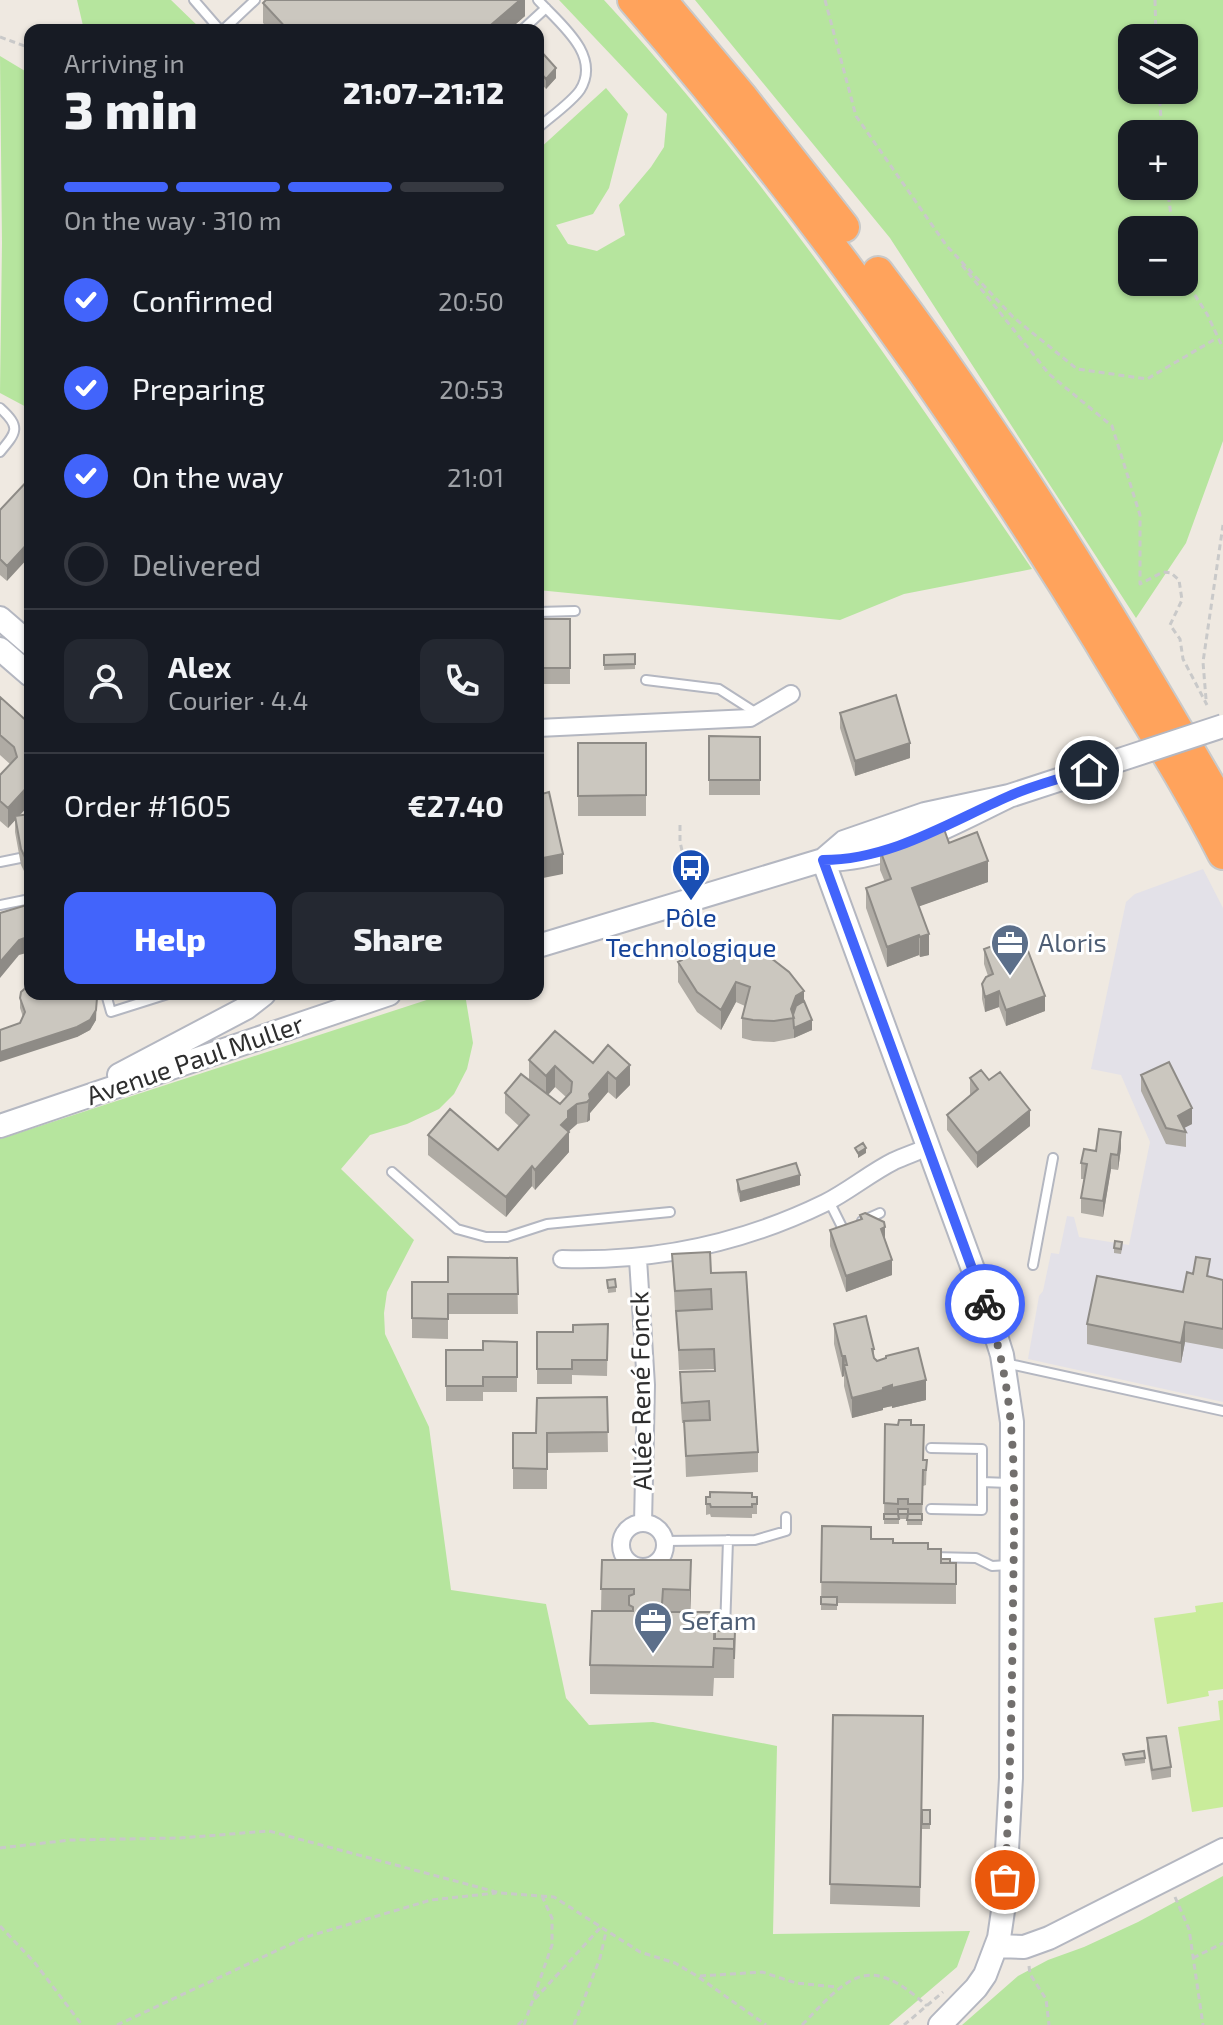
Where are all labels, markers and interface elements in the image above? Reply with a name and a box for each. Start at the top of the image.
map controls [1118,24,1198,296]
button: layers [1118,24,1198,104]
text: Arriving in [64,47,185,78]
text: 21:07–21:12 [343,74,504,110]
text: 3 min [64,77,198,139]
button: + [1118,120,1198,200]
text: On the way · 310 m [64,204,282,235]
button: − [1118,216,1198,296]
icon: check [64,278,108,322]
text: Confirmed [132,282,273,318]
text: 20:50 [438,285,504,316]
icon: check [64,366,108,410]
text: Preparing [132,370,265,406]
text: 20:53 [439,373,504,404]
icon: check [64,454,108,498]
text: On the way [132,458,284,494]
text: 21:01 [447,461,504,492]
text: Delivered [132,546,261,582]
button: person [64,639,148,723]
button: phone [420,639,504,723]
text: Alex [168,648,231,684]
text: Courier · 4.4 [168,684,309,715]
pin [1055,736,1123,804]
icon: home [1067,748,1111,792]
text: Order #1605 [64,787,231,823]
text: €27.40 [407,787,504,823]
bus stop icon: Pôle Technologique [670,847,712,902]
button: Help [64,892,276,984]
button: Share [292,892,504,984]
place label: Pôle Technologique [606,901,776,962]
office icon: Aloris [989,922,1031,977]
place label: Aloris [1038,926,1107,957]
street label: Avenue Paul Muller [82,1007,307,1110]
courier [945,1264,1025,1344]
icon: bike [963,1282,1007,1326]
street label: Allée René Fonck [622,1291,657,1491]
office icon: Sefam [632,1600,674,1655]
place label: Sefam [681,1604,756,1635]
pin [971,1846,1039,1914]
icon: bag [983,1858,1027,1902]

